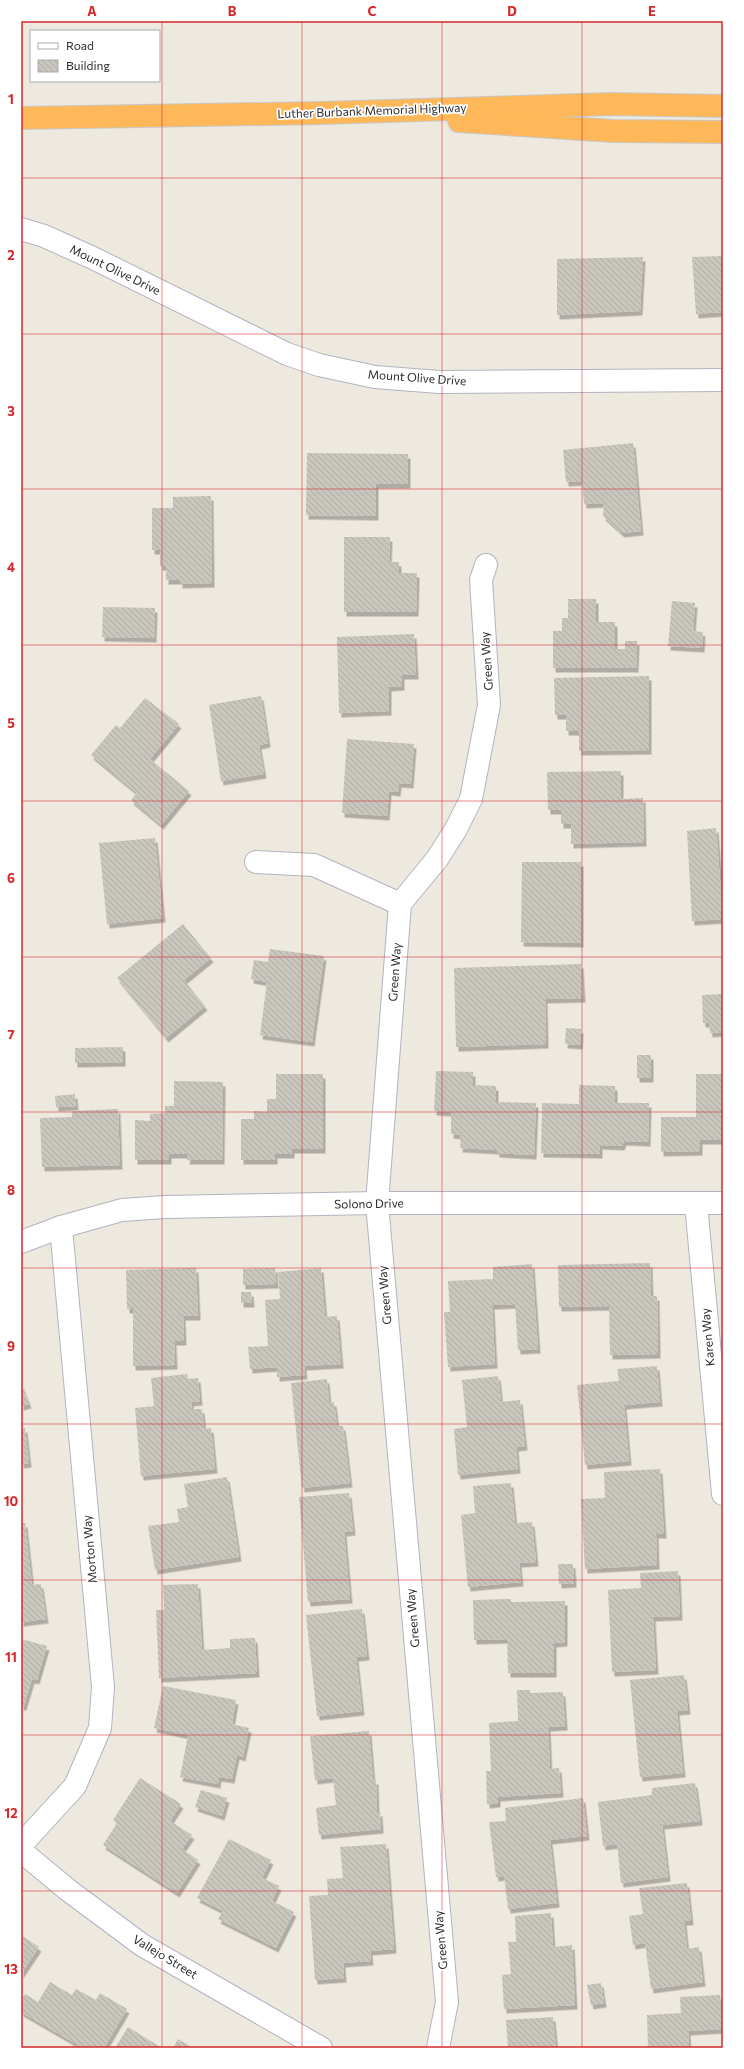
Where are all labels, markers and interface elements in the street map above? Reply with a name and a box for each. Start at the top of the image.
text: A [87,3,97,19]
text: B [228,3,237,19]
text: C [368,3,377,19]
text: D [507,3,517,19]
text: E [648,3,656,19]
legend [30,30,160,82]
text: Road [66,38,94,52]
text: Building [66,58,110,72]
text: 1 [8,91,14,107]
street label: Luther Burbank Memorial Highway [277,100,467,120]
street label: Mount Olive Drive [68,241,163,297]
text: 2 [7,247,15,263]
street label: Mount Olive Drive [367,367,467,387]
text: 3 [7,403,15,419]
text: 4 [7,559,15,575]
street label: Green Way [477,631,495,691]
text: 5 [7,715,15,731]
text: 6 [7,870,15,886]
street label: Green Way [385,942,403,1002]
text: 7 [7,1026,15,1042]
text: 8 [7,1182,15,1198]
street label: Solono Drive [334,1195,404,1211]
street label: Green Way [374,1265,394,1325]
street label: Karen Way [697,1307,717,1367]
text: 9 [7,1338,15,1354]
text: 10 [4,1493,19,1509]
street label: Morton Way [79,1514,99,1584]
street label: Green Way [402,1588,422,1648]
text: 11 [5,1649,17,1665]
text: 12 [4,1805,18,1821]
street label: Green Way [430,1910,450,1970]
street label: Vallejo Street [131,1931,200,1981]
text: 13 [4,1961,18,1977]

